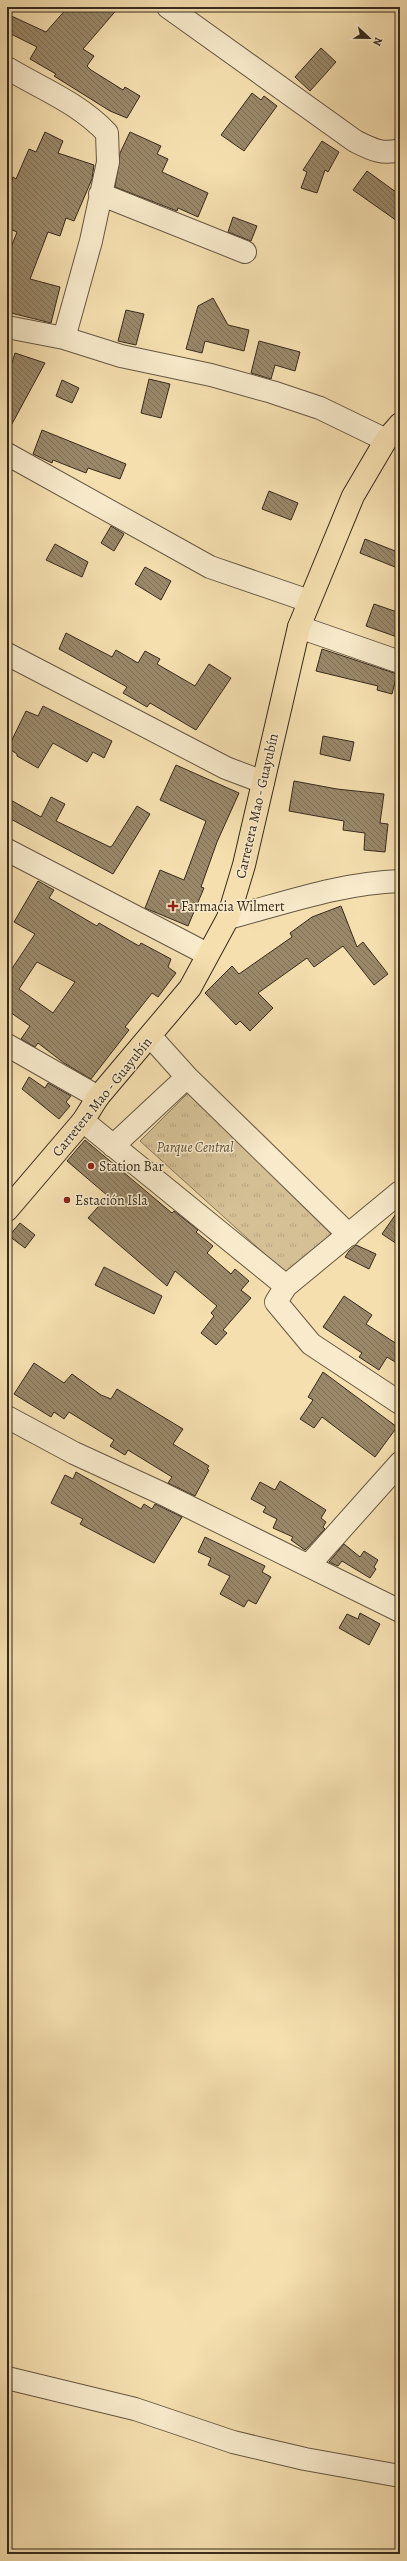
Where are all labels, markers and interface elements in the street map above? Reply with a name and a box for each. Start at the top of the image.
north arrow [349,18,389,58]
text: N [369,35,386,48]
street label: Carretera Mao - Guayubín [231,731,283,880]
place label: Farmacia Wilmert [181,897,285,916]
marker: Farmacia Wilmert [168,901,178,911]
street label: Carretera Mao - Guayubín [48,1033,156,1161]
park label: Parque Central [156,1138,234,1157]
place label: Station Bar [99,1157,164,1176]
marker: Station Bar [86,1161,96,1171]
place label: Estación Isla [75,1191,148,1210]
marker: Estación Isla [62,1195,72,1205]

